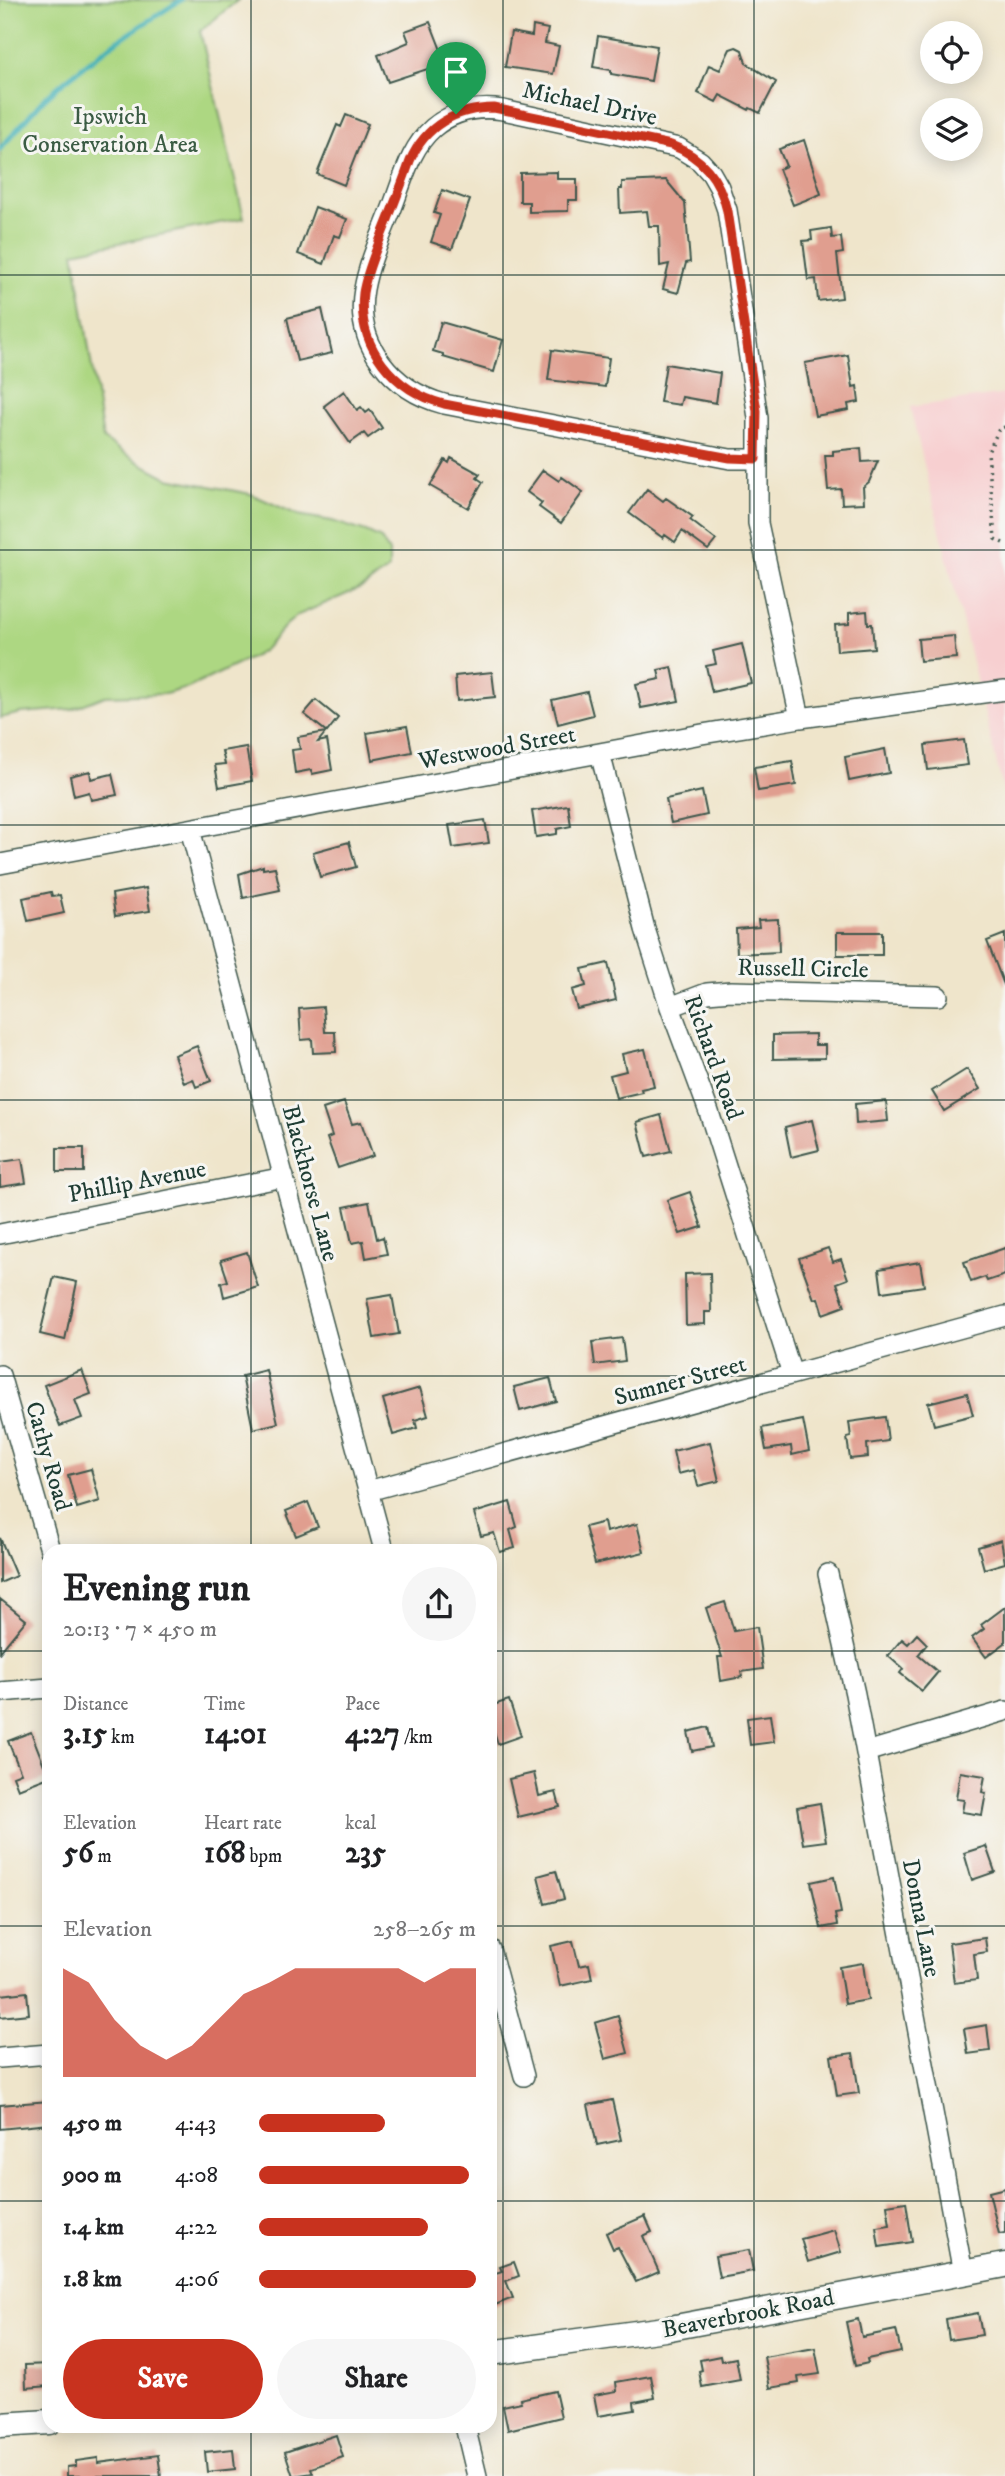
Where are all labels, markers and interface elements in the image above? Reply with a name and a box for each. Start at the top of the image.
map controls [920,21,983,161]
button: locate [920,21,983,84]
pin [426,42,486,114]
icon: arrive [437,53,475,91]
street label: Michael Drive [520,75,660,133]
button: layers [920,98,983,161]
park label: Ipswich Conservation Area [22,102,199,160]
street label: Westwood Street [415,719,578,777]
street label: Russell Circle [737,953,869,985]
street label: Richard Road [677,991,750,1124]
street label: Blackhorse Lane [275,1102,345,1265]
street label: Phillip Avenue [66,1154,209,1210]
street label: Sumner Street [611,1349,750,1413]
street label: Cathy Road [18,1398,78,1514]
text: Evening run [63,1565,250,1613]
button: share [402,1567,476,1641]
text: 20:13 · 7 × 450 m [63,1615,217,1644]
text: Distance [63,1693,128,1716]
text: Time [204,1693,245,1716]
text: Pace [345,1693,380,1716]
text: 3.15 [63,1716,107,1753]
text: 14:01 [204,1716,267,1753]
text: 4:27 [345,1716,400,1753]
text: km [107,1726,135,1749]
text: /km [400,1726,433,1749]
text: Elevation [63,1812,137,1835]
text: Heart rate [204,1812,282,1835]
text: kcal [345,1812,376,1835]
text: 56 [63,1835,94,1872]
text: 168 [204,1835,246,1872]
text: 235 [345,1835,386,1872]
text: m [94,1845,112,1868]
text: bpm [246,1845,282,1868]
street label: Donna Lane [895,1857,947,1980]
text: Elevation [63,1915,152,1944]
text: 258–265 m [373,1915,476,1944]
text: 450 m [63,2109,122,2138]
text: 4:43 [175,2109,216,2138]
text: 900 m [63,2161,121,2190]
text: 4:08 [175,2161,218,2190]
text: 1.4 km [63,2213,124,2242]
text: 4:22 [175,2213,217,2242]
text: 1.8 km [63,2265,122,2294]
text: 4:06 [175,2265,219,2294]
street label: Beaverbrook Road [660,2283,837,2345]
button: Save [63,2339,263,2419]
button: Share [277,2339,476,2419]

